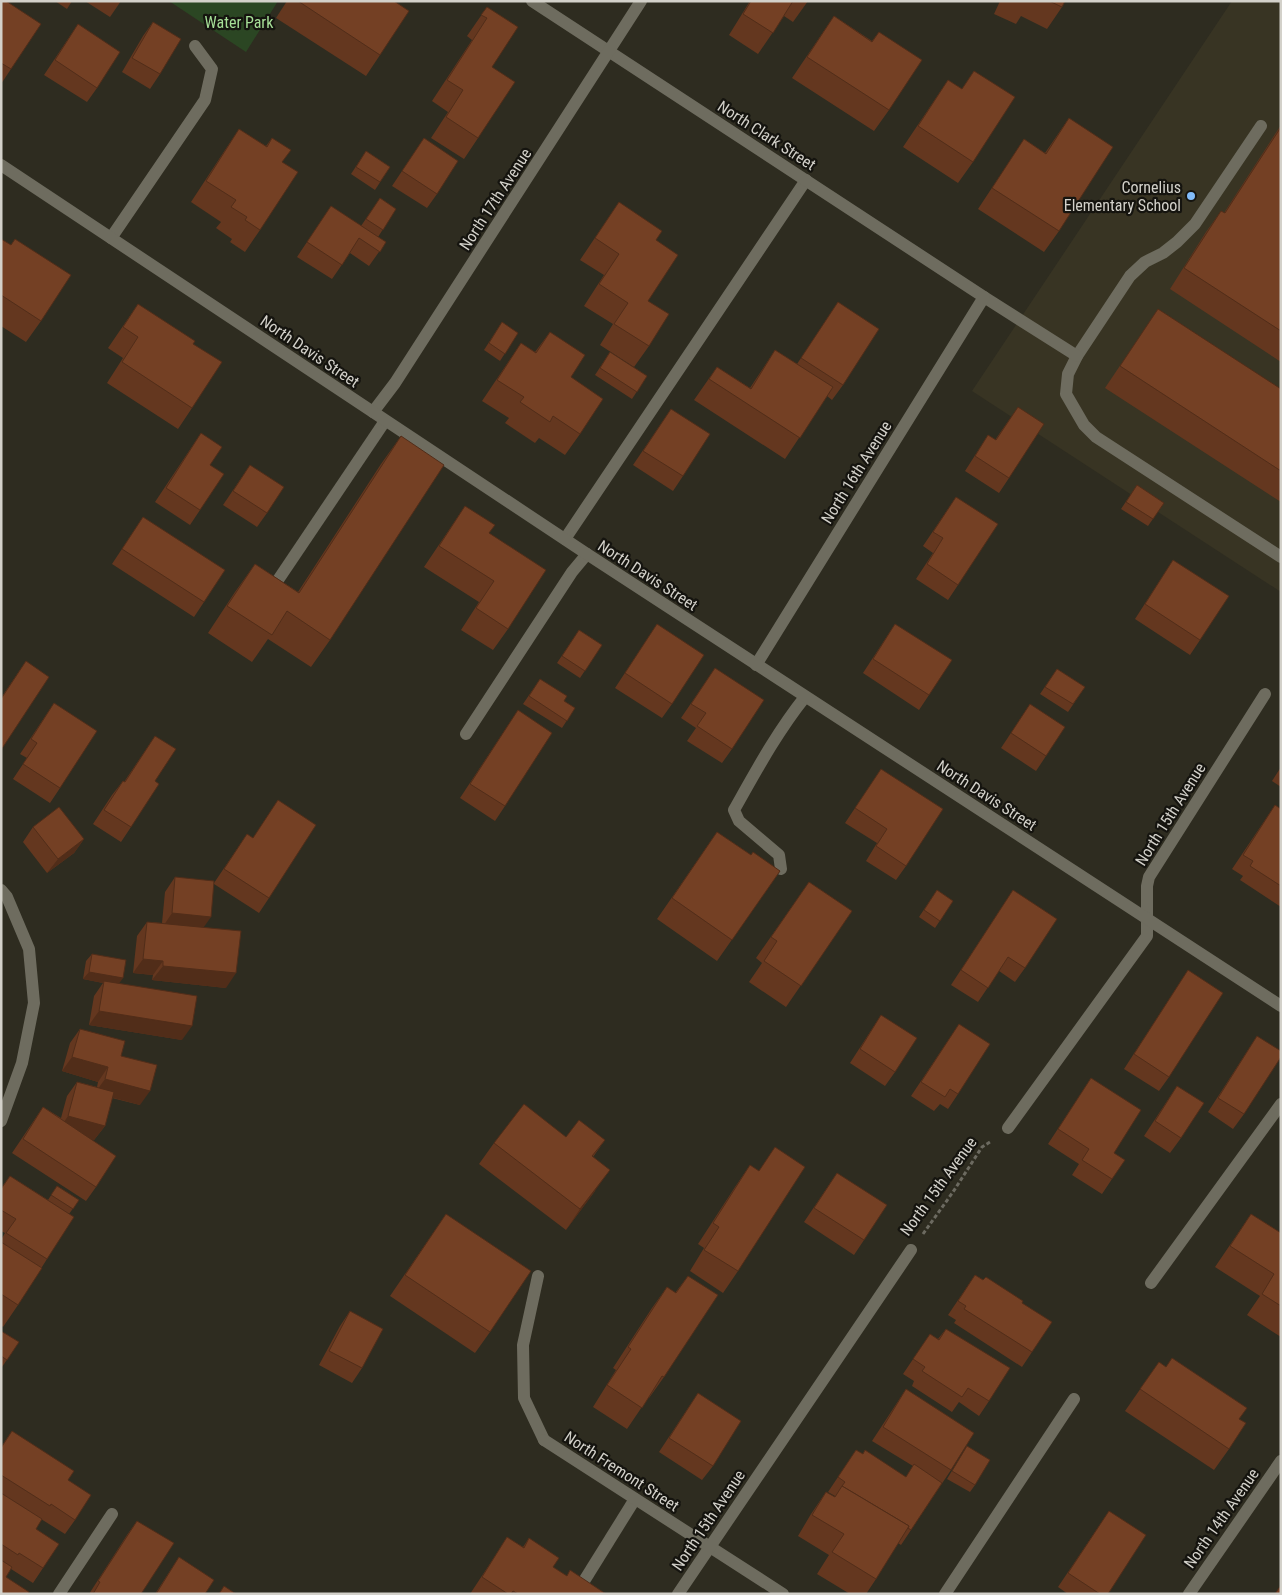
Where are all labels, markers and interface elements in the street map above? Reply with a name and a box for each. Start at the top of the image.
park label: Water Park [205,13,274,32]
street label: North Clark Street [714,97,820,174]
street label: North 17th Avenue [455,145,535,254]
place label: Cornelius Elementary School [1064,178,1181,215]
marker: Cornelius Elementary School [1185,190,1197,202]
street label: North Davis Street [257,311,363,392]
street label: North 16th Avenue [817,417,896,527]
street label: North Davis Street [594,536,701,615]
street label: North Davis Street [933,756,1040,835]
street label: North 15th Avenue [1131,759,1210,869]
street label: North 15th Avenue [896,1133,981,1239]
street label: North Fremont Street [561,1427,683,1516]
street label: North 14th Avenue [1180,1465,1263,1572]
street label: North 15th Avenue [668,1466,749,1574]

